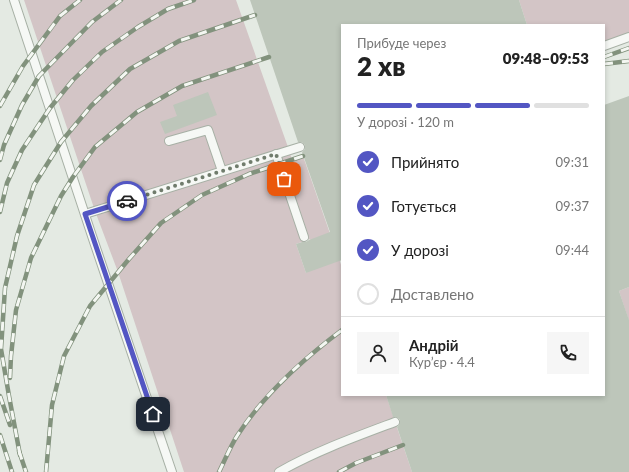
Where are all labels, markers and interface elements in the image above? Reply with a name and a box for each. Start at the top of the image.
text: Прибуде через [357,35,446,51]
text: 09:48–09:53 [503,49,589,67]
text: 2 хв [357,50,405,82]
text: У дорозі · 120 m [357,114,454,130]
icon: check [357,151,379,173]
text: Прийнято [391,153,459,171]
text: 09:31 [556,154,589,170]
pin [267,162,301,196]
icon: bag [273,168,295,190]
courier [107,181,147,221]
icon: car [116,190,138,212]
icon: check [357,195,379,217]
text: Готується [391,197,456,215]
text: 09:37 [556,198,589,214]
icon: check [357,239,379,261]
text: У дорозі [391,241,449,259]
text: 09:44 [556,242,589,258]
text: Доставлено [391,285,474,303]
button: person [357,332,399,374]
button: phone [547,332,589,374]
text: Андрій [409,336,458,354]
text: Кур’єр · 4.4 [409,354,475,370]
pin [136,397,170,431]
icon: home [142,403,164,425]

